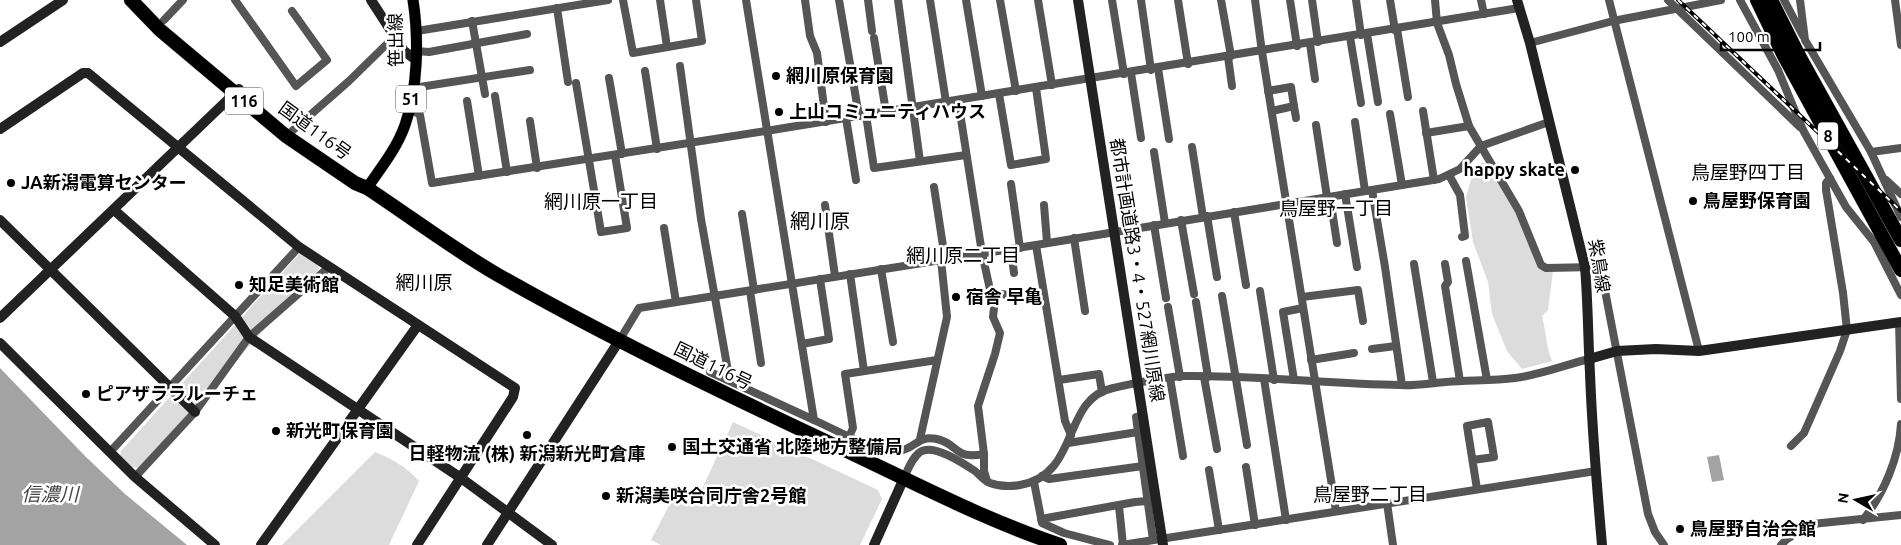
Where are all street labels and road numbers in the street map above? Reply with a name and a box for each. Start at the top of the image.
street label: 笹出線 [385,13,405,67]
road number: 51 [396,86,426,112]
road number: 116 [225,88,263,114]
street label: 国道116号 [276,97,356,163]
road number: 8 [1818,122,1838,150]
street label: 都市計画道路3・4・527網川原線 [1107,137,1169,403]
street label: 紫鳥線 [1586,238,1614,294]
street label: 国道116号 [671,338,756,393]

